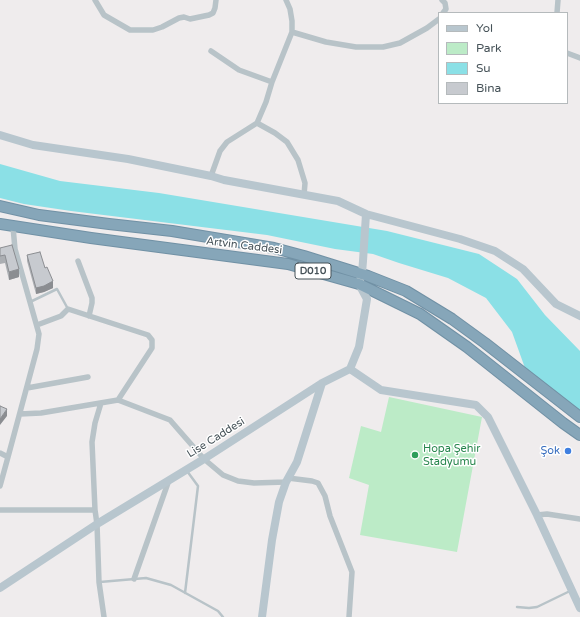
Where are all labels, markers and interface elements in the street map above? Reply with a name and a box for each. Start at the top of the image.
legend [438,12,568,104]
text: Yol [476,21,493,35]
text: Park [476,41,502,55]
text: Su [476,61,491,75]
text: Bina [476,81,501,95]
street label: Artvin Caddesi [205,235,283,257]
road number: D010 [295,263,331,279]
street label: Lise Caddesi [185,415,247,461]
place label: Hopa Şehir Stadyumu [423,442,480,468]
place label: Şok [541,444,560,458]
marker: Şok [563,446,573,456]
marker: Hopa Şehir Stadyumu [410,450,420,460]

